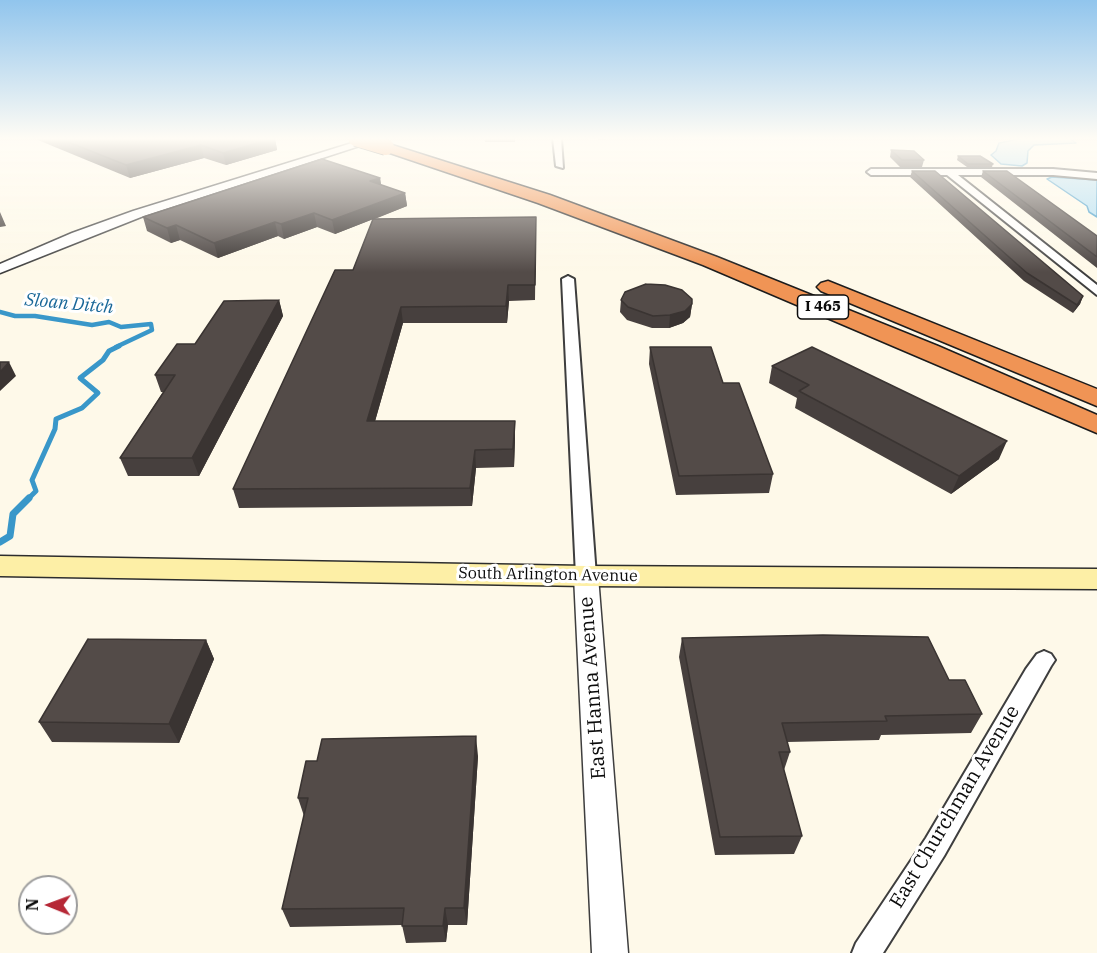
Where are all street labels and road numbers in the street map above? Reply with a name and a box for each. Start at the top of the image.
road number: I 465 [798,295,848,319]
street label: South Arlington Avenue [458,564,638,586]
street label: East Hanna Avenue [575,596,611,780]
street label: East Churchman Avenue [885,701,1025,913]

